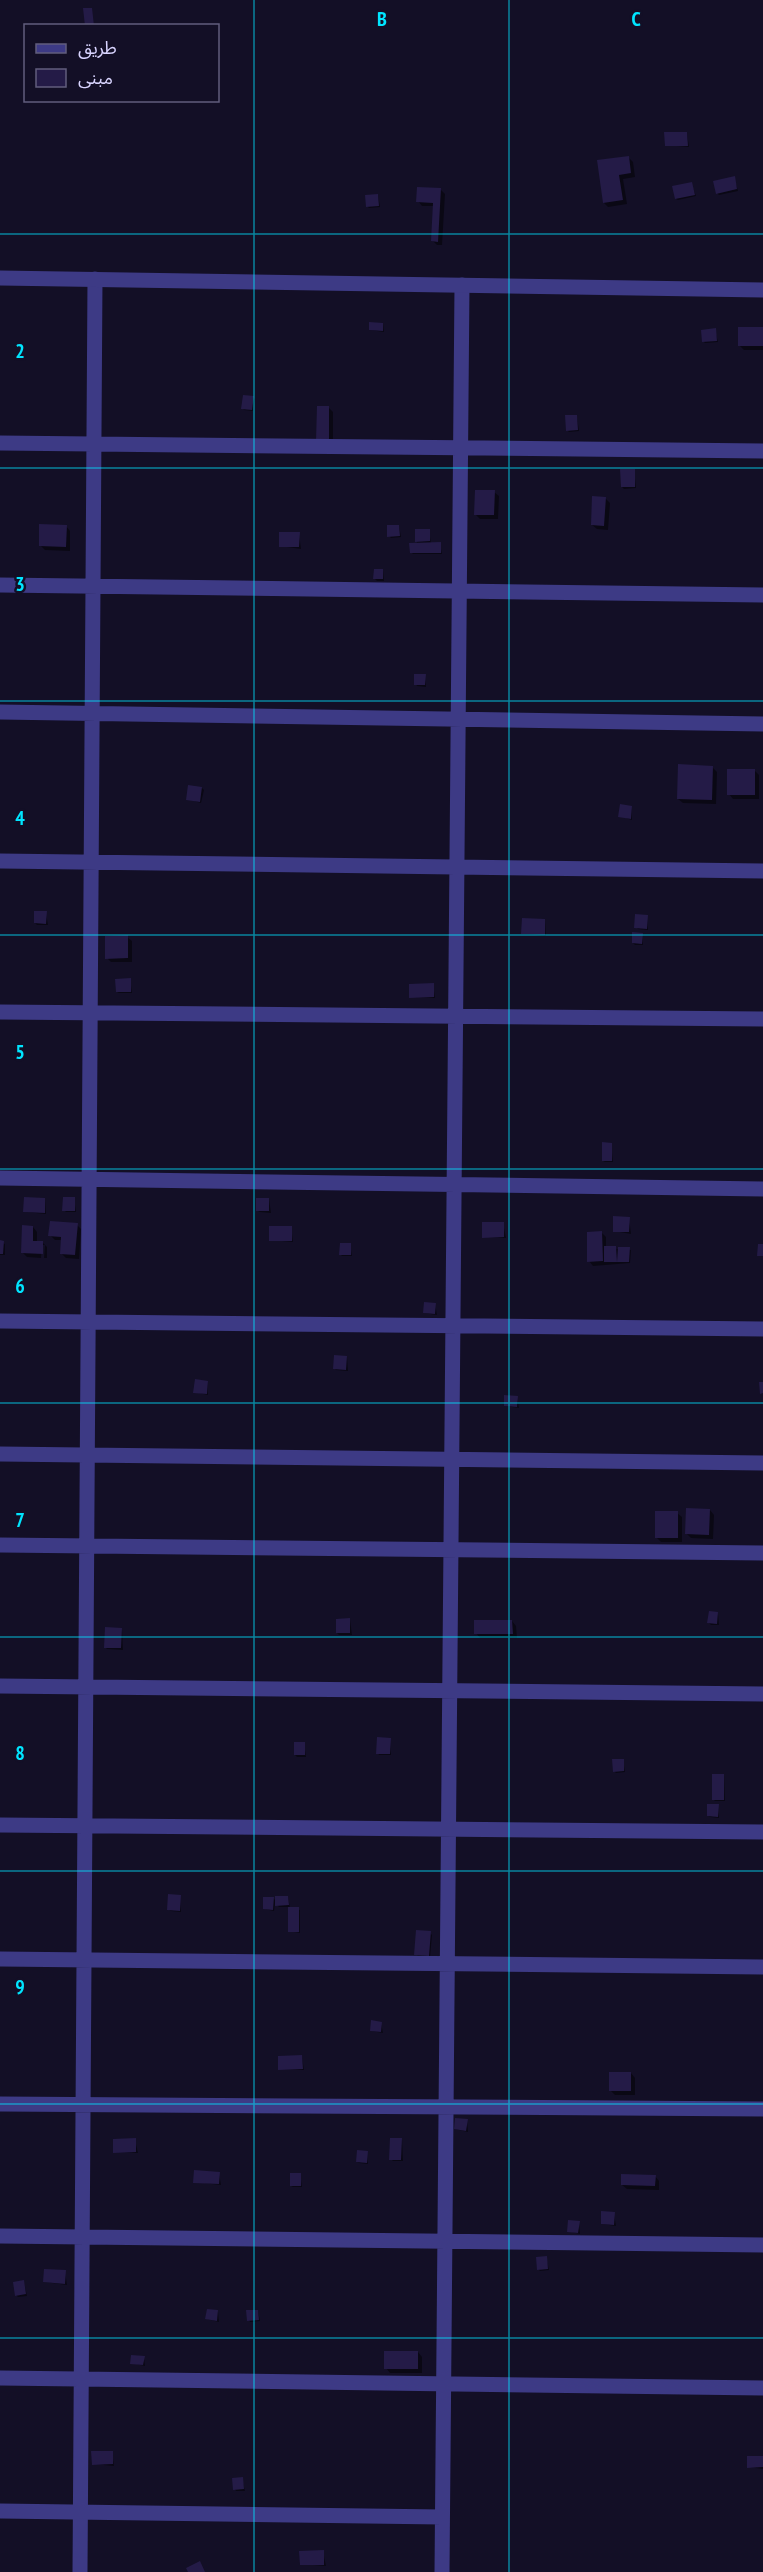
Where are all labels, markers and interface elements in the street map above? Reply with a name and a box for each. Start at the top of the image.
text: B [377,6,387,32]
text: C [631,6,641,32]
legend [24,24,219,102]
text: طريق [78,36,117,59]
text: مبنى [78,66,113,89]
text: 2 [15,338,25,364]
text: 3 [15,571,25,597]
text: 4 [15,805,25,831]
text: 5 [15,1039,25,1065]
text: 6 [15,1273,25,1299]
text: 7 [15,1507,25,1533]
text: 8 [15,1740,25,1766]
text: 9 [15,1974,25,2000]

